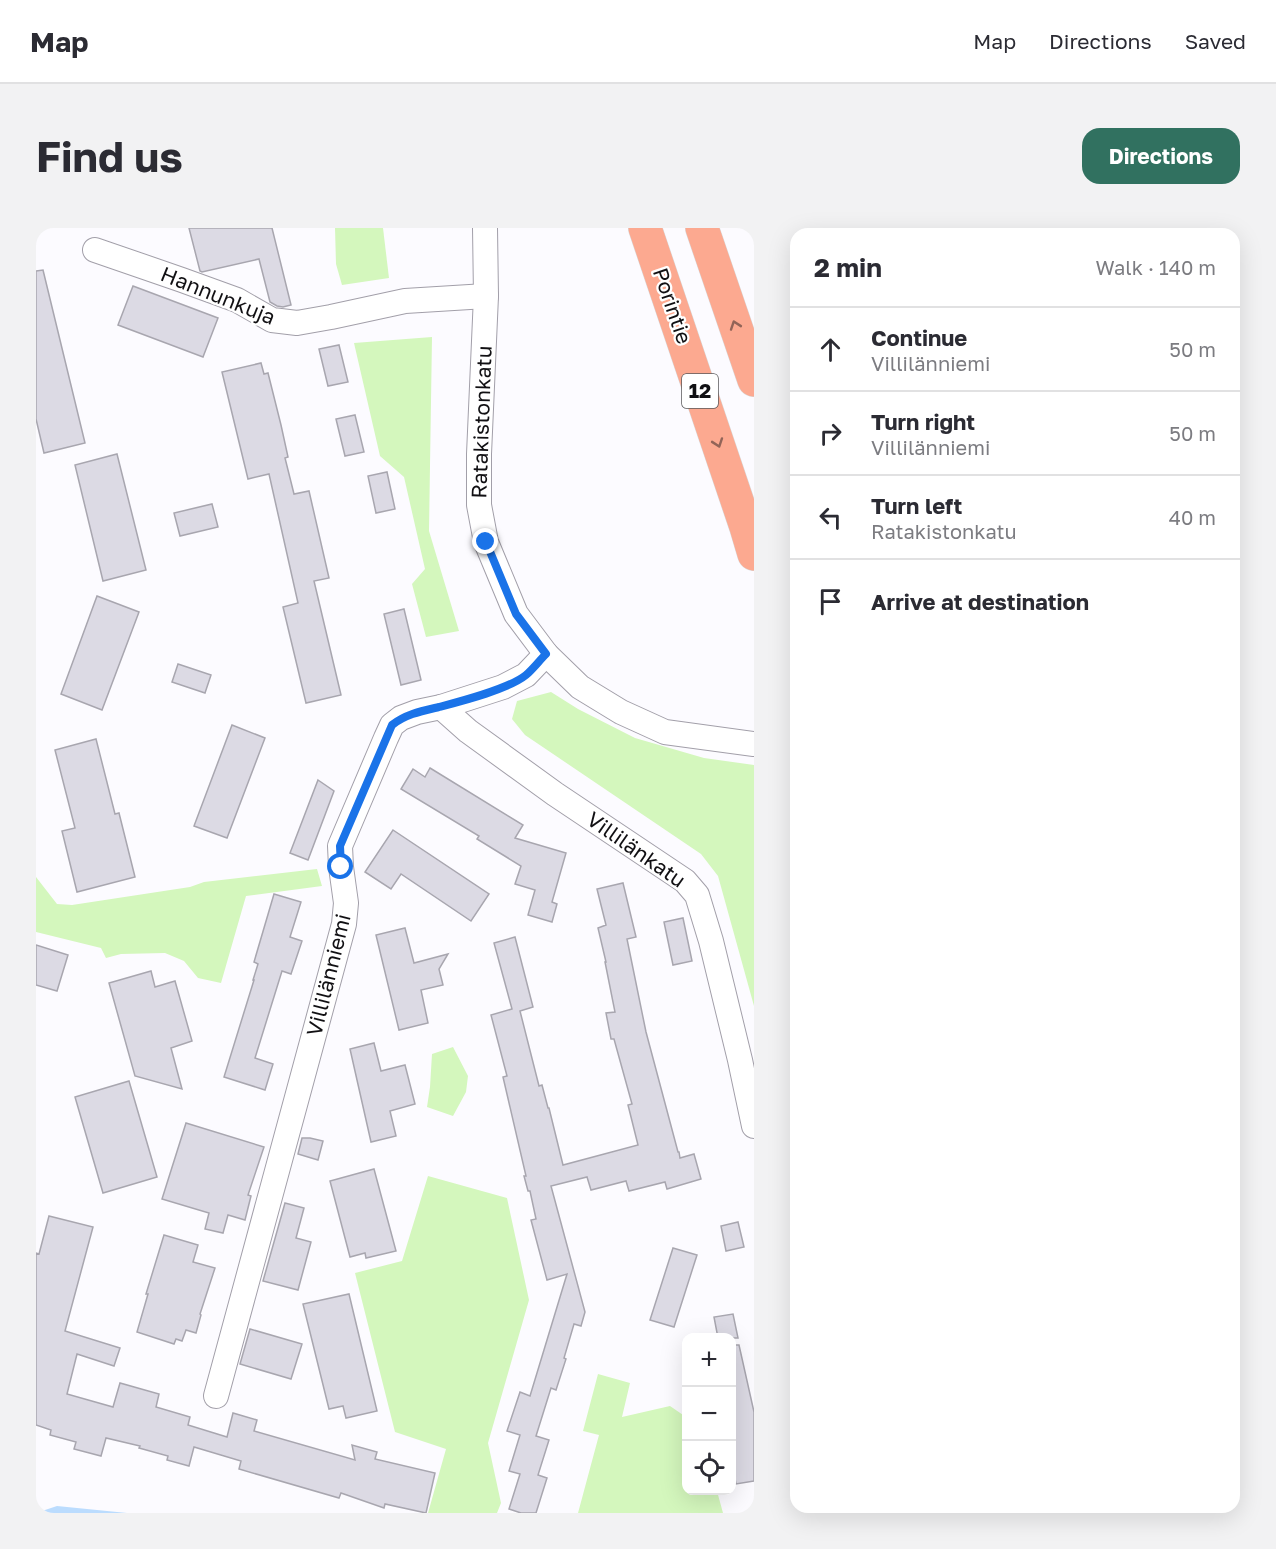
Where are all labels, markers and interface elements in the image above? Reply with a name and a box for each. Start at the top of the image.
text: Map [30,25,88,58]
text: Map [973,28,1016,54]
text: Directions [1049,28,1152,54]
text: Saved [1185,28,1246,54]
button: Directions [1082,128,1240,184]
text: Find us [36,131,183,181]
text: 2 min [814,252,882,283]
text: Walk · 140 m [1096,255,1216,279]
street label: Hannunkuja [157,260,279,330]
street label: Porintie [648,264,698,347]
one-way arrow [730,320,743,331]
text: Continue [871,324,967,351]
icon: ahead [814,333,847,366]
text: 50 m [1169,337,1216,361]
street label: Ratakistonkatu [465,345,497,499]
text: Villilänniemi [871,351,990,375]
road number: 12 [682,374,718,408]
text: Turn right [871,408,975,435]
icon: right [814,417,847,450]
text: 50 m [1169,421,1216,445]
text: Villilänniemi [871,435,990,459]
one-way arrow [710,437,723,448]
text: Turn left [871,492,962,519]
icon: left [814,501,847,534]
text: 40 m [1169,505,1216,529]
text: Ratakistonkatu [871,519,1017,543]
route end [472,528,498,554]
icon: arrive [814,585,847,618]
text: Arrive at destination [871,588,1089,615]
street label: Villilänkatu [582,806,691,893]
route start [327,853,353,879]
street label: Villilänniemi [300,911,356,1039]
map controls [682,1333,736,1495]
button: + [682,1333,736,1387]
button: − [682,1387,736,1441]
button: locate [682,1441,736,1495]

